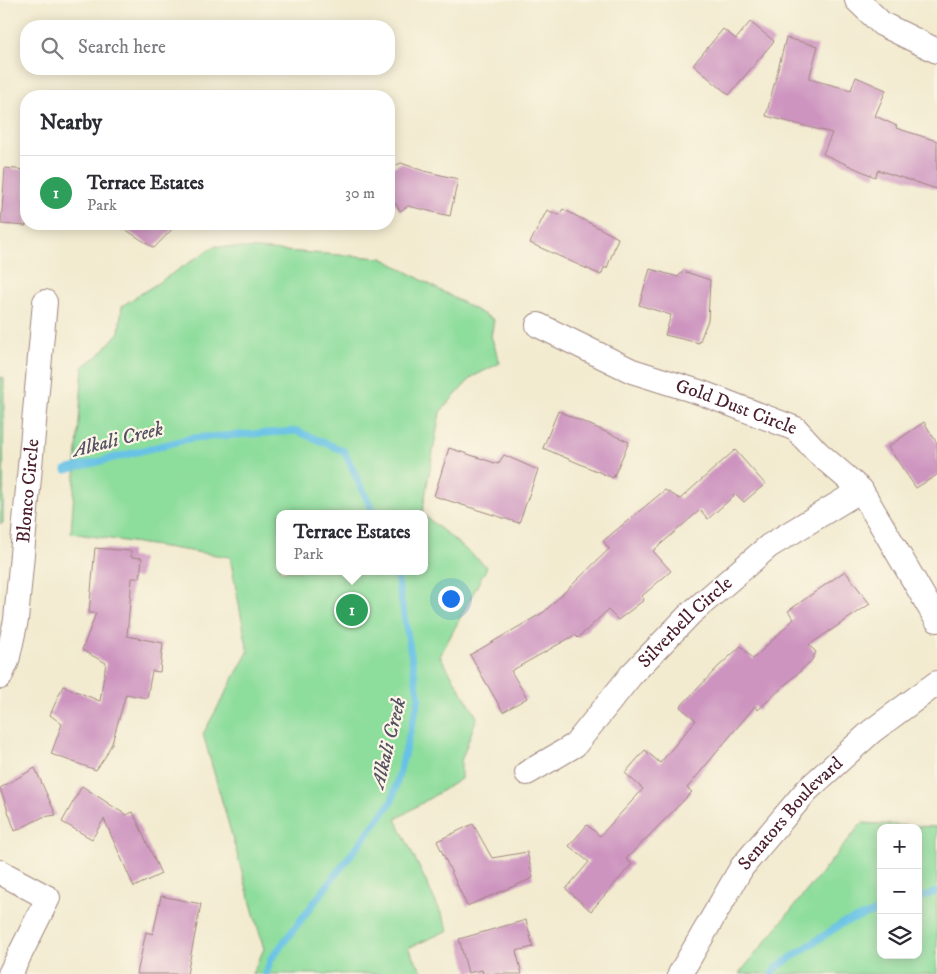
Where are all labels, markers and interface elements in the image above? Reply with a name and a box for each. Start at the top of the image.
search box [20,20,395,75]
icon: search [38,34,66,62]
text: Search here [78,36,166,59]
text: Nearby [40,110,102,136]
text: Terrace Estates [87,172,204,195]
text: 1 [53,183,59,203]
text: 30 m [345,183,375,203]
text: Park [87,195,117,215]
street label: Gold Dust Circle [673,374,800,440]
water label: Alkali Creek [68,417,166,464]
street label: Blonco Circle [12,438,44,544]
popup [276,510,428,575]
text: Terrace Estates [294,521,410,544]
text: Park [294,544,323,564]
street label: Silverbell Circle [633,571,737,672]
your location [438,586,464,612]
pin: 1 [336,591,368,629]
water label: Alkali Creek [365,695,412,793]
street label: Senators Boulevard [733,751,848,875]
map controls [877,824,922,959]
button: + [877,824,922,869]
button: − [877,869,922,914]
button: layers [877,914,922,959]

